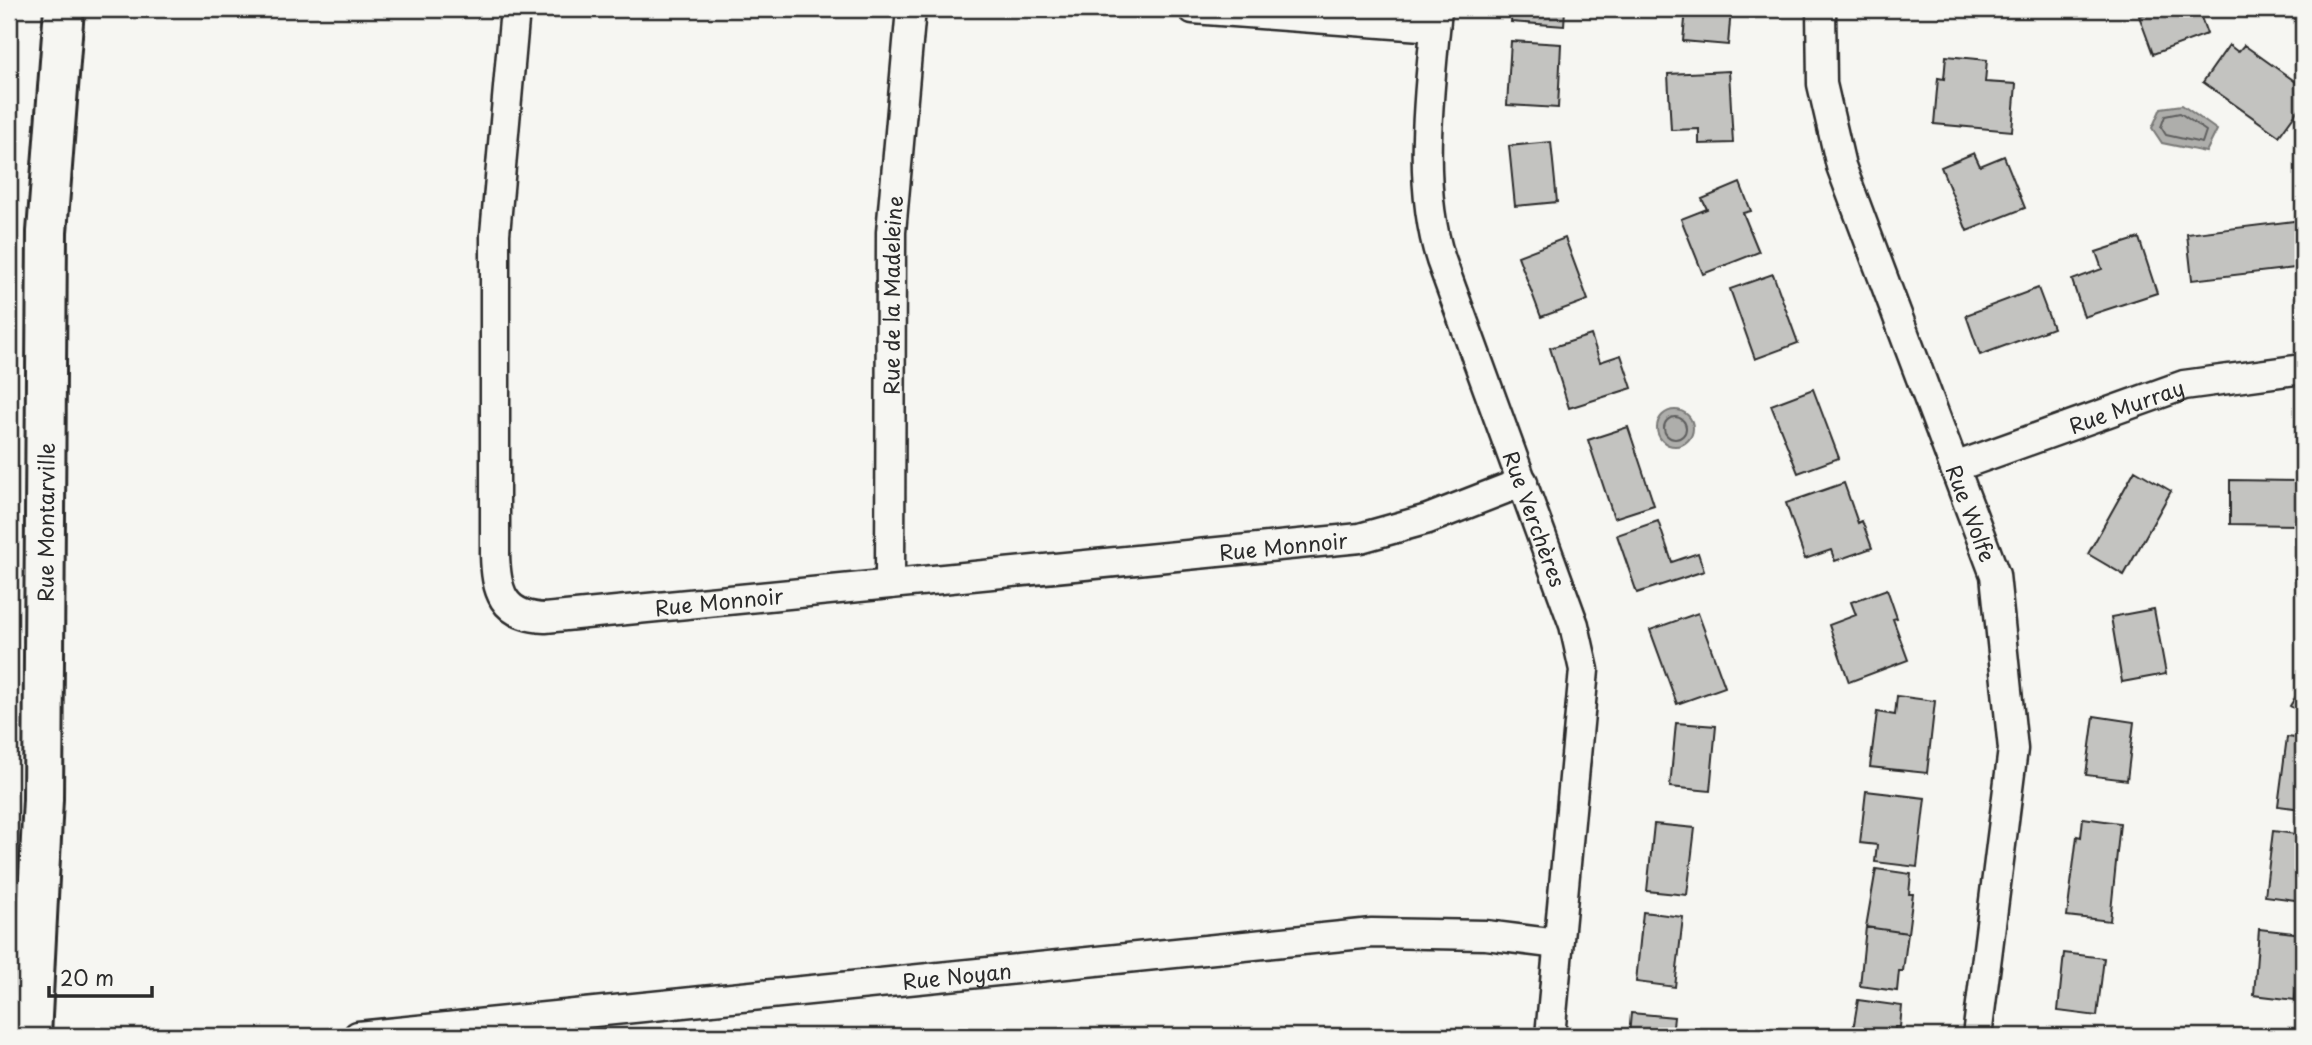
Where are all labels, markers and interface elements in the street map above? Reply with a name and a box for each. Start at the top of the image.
street label: Rue de la Madeleine [875,194,910,395]
street label: Rue Murray [2064,370,2188,441]
street label: Rue Montarville [28,443,62,602]
street label: Rue Verchères [1496,446,1575,591]
street label: Rue Wolfe [1939,460,2005,566]
street label: Rue Monnoir [1218,523,1349,568]
street label: Rue Monnoir [653,579,785,623]
scale bar [49,954,152,998]
street label: Rue Noyan [901,954,1013,997]
text: 20 m [60,961,114,993]

